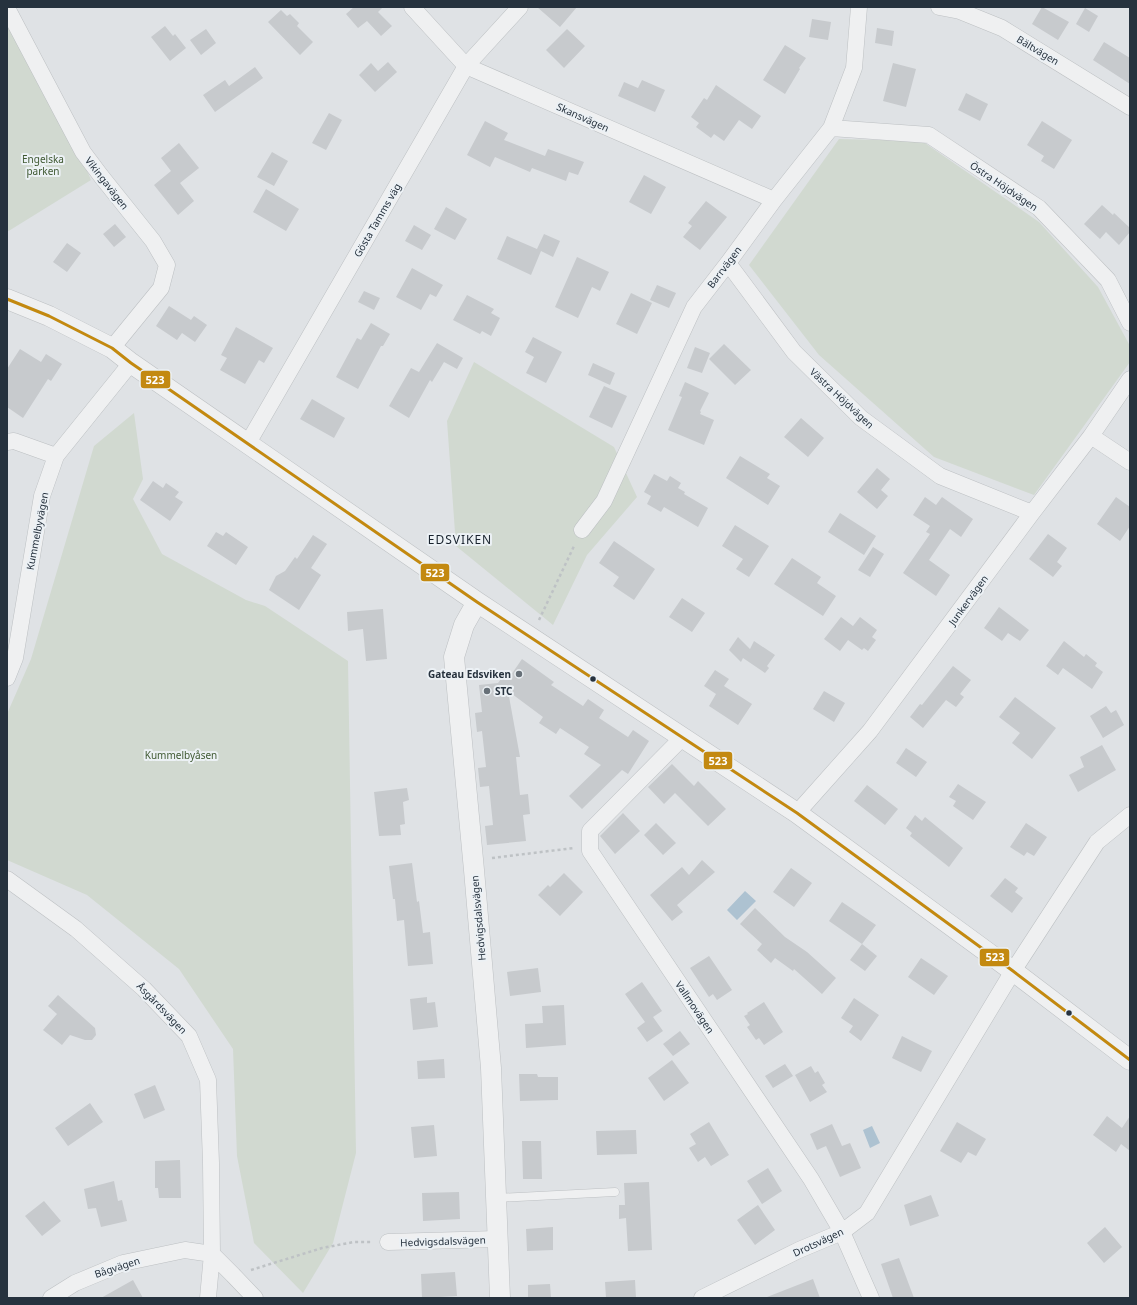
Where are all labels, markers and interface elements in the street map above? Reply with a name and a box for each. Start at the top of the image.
street label: Bältvägen [1014,32,1062,68]
street label: Skansvägen [555,99,611,135]
park label: Engelska parken [22,152,64,178]
street label: Vikingavägen [82,154,132,212]
street label: Östra Höjdvägen [967,158,1041,214]
street label: Gösta Tamms väg [350,180,404,260]
street label: Barrvägen [704,243,744,291]
street label: Västra Höjdvägen [807,365,877,431]
line badge: 523 [140,370,171,389]
text: 523 [146,372,164,387]
street label: Kummelbyvägen [23,491,51,571]
district label: EDSVIKEN [428,531,492,548]
line badge: 523 [420,563,450,582]
text: 523 [426,565,444,580]
street label: Junkervägen [944,572,991,629]
place label: Gateau Edsviken [428,667,511,681]
marker: Gateau Edsviken [514,669,524,679]
unlabelled marker [588,674,598,684]
place label: STC [495,684,513,698]
marker: STC [482,686,492,696]
park label: Kummelbyåsen [145,748,217,762]
line badge: 523 [703,751,733,770]
text: 523 [709,753,727,768]
street label: Hedvigsdalsvägen [467,875,489,961]
line badge: 523 [979,948,1010,967]
text: 523 [986,949,1004,964]
street label: Vallmovägen [672,978,718,1036]
street label: Åsgårdsvägen [134,979,190,1037]
unlabelled marker [1064,1008,1074,1018]
street label: Drotsvägen [790,1224,846,1260]
street label: Hedvigsdalsvägen [400,1233,486,1249]
street label: Bågvägen [93,1253,141,1281]

